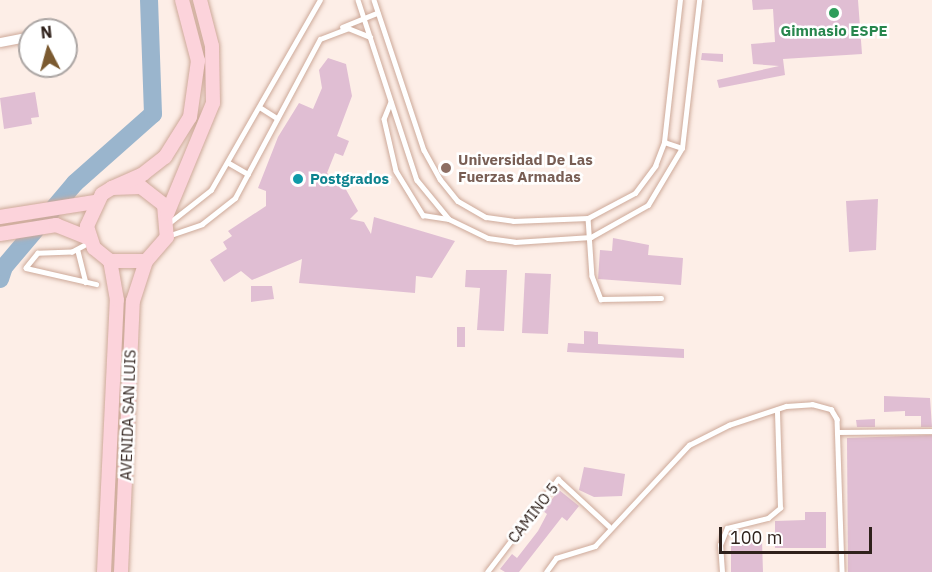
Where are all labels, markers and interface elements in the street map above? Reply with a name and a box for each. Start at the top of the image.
marker: Gimnasio ESPE [827,6,841,20]
north arrow [18,18,78,78]
text: N [40,22,53,43]
place label: Gimnasio ESPE [780,22,888,40]
place label: Universidad De Las Fuerzas Armadas [458,150,593,185]
marker: Universidad De Las Fuerzas Armadas [439,161,453,175]
place label: Postgrados [310,170,389,188]
marker: Postgrados [291,172,305,186]
street label: AVENIDA SAN LUIS [117,349,139,481]
street label: CAMINO 5 [504,480,562,546]
scale bar [722,515,875,553]
text: 100 m [730,526,782,549]

